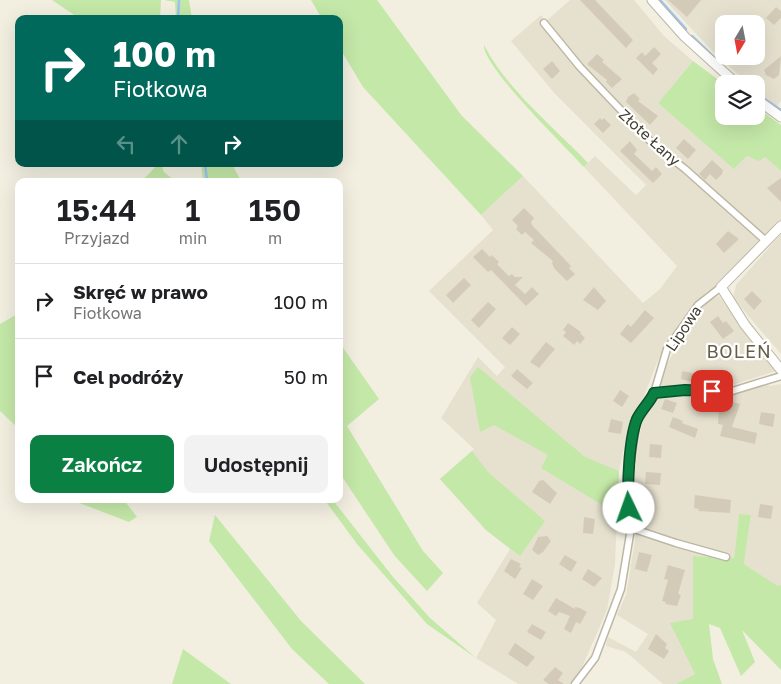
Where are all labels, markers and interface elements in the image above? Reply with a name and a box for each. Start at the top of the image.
north arrow [715,15,765,65]
map controls [715,15,765,125]
text: 100 m [113,33,216,75]
icon: right [30,35,95,100]
text: Fiołkowa [113,75,208,102]
button: layers [715,75,765,125]
street label: Złote Łany [616,105,685,170]
icon: left [112,130,140,158]
icon: ahead [165,130,193,158]
icon: right [218,130,246,158]
text: 15:44 [57,192,137,228]
text: 1 [185,192,200,228]
text: 150 [249,192,301,228]
text: Przyjazd [64,228,130,248]
text: min [179,228,207,248]
text: m [268,228,282,248]
text: Skręć w prawo [73,280,208,303]
icon: right [30,287,58,315]
text: 100 m [274,290,328,313]
street label: Lipowa [661,302,705,354]
text: Fiołkowa [73,303,142,323]
district label: BOLEŃ [706,340,772,362]
icon: arrive [30,362,58,390]
text: Cel podróży [73,365,183,388]
text: 50 m [284,365,328,388]
pin [691,370,733,412]
icon: arrive [698,377,726,405]
button: Zakończ [30,435,174,493]
button: Udostępnij [184,435,328,493]
position arrow [602,481,654,533]

